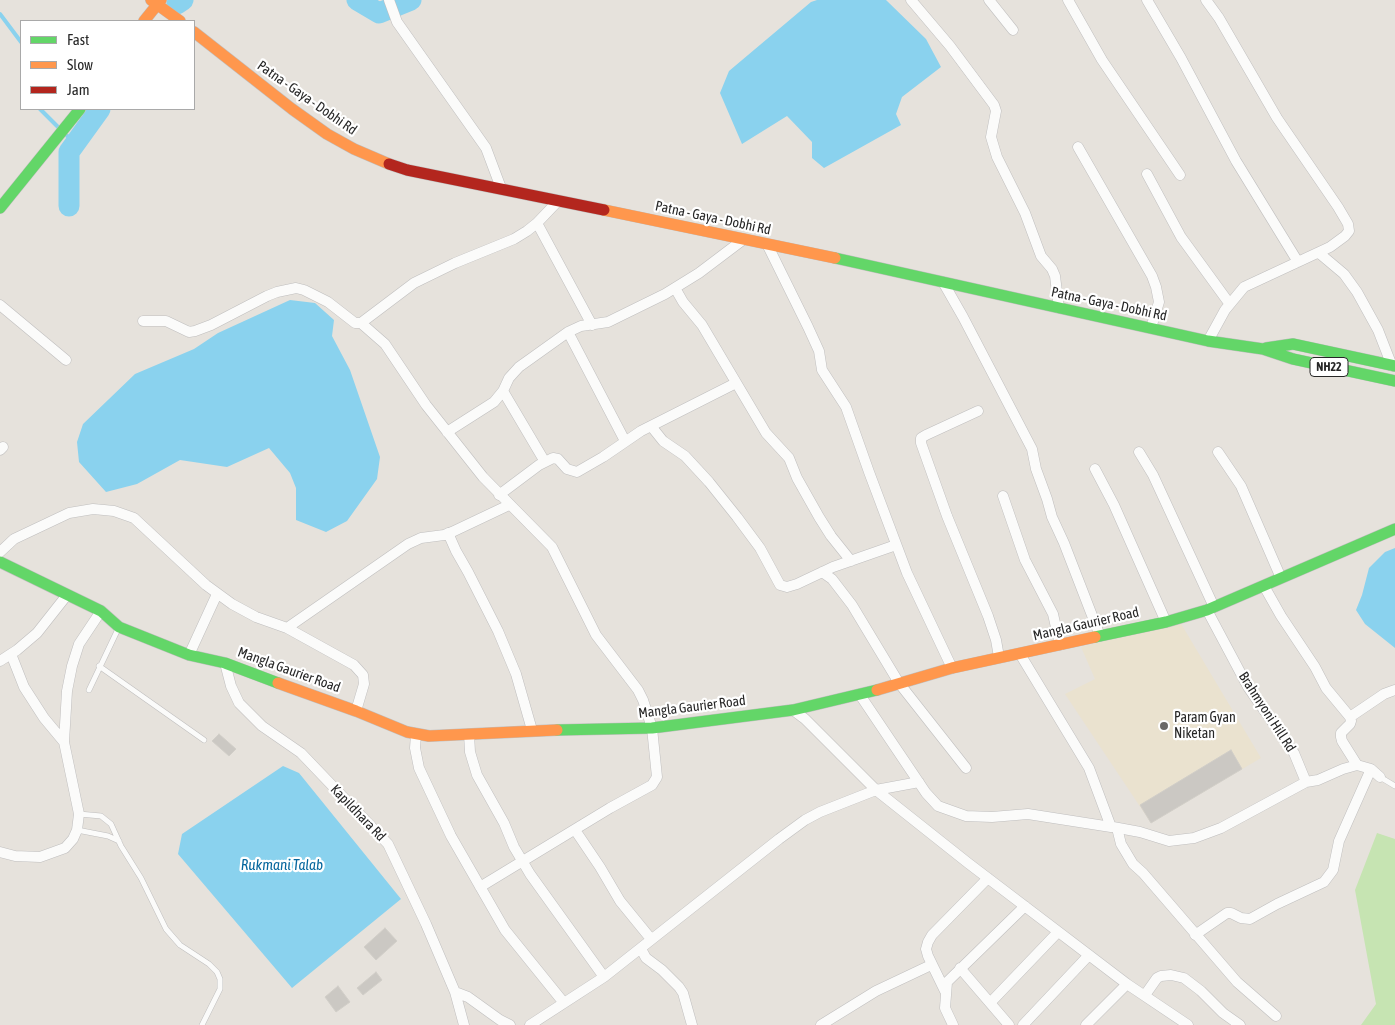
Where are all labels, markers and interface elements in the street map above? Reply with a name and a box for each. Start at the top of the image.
legend [20,20,195,110]
text: Fast [67,31,89,48]
text: Slow [67,56,93,73]
street label: Patna - Gaya - Dobhi Rd [254,57,360,139]
text: Jam [67,81,90,98]
street label: Patna - Gaya - Dobhi Rd [654,198,772,238]
street label: Patna - Gaya - Dobhi Rd [1050,284,1168,324]
road number: NH22 [1310,358,1348,377]
street label: Mangla Gaurier Road [1031,604,1141,644]
street label: Mangla Gaurier Road [235,644,343,696]
street label: Brahmyoni Hill Rd [1235,669,1299,755]
street label: Mangla Gaurier Road [637,692,747,722]
place label: Param Gyan Niketan [1174,710,1236,742]
marker: Param Gyan Niketan [1158,720,1170,732]
street label: Kapildhara Rd [327,781,389,845]
water label: Rukmani Talab [241,856,323,874]

